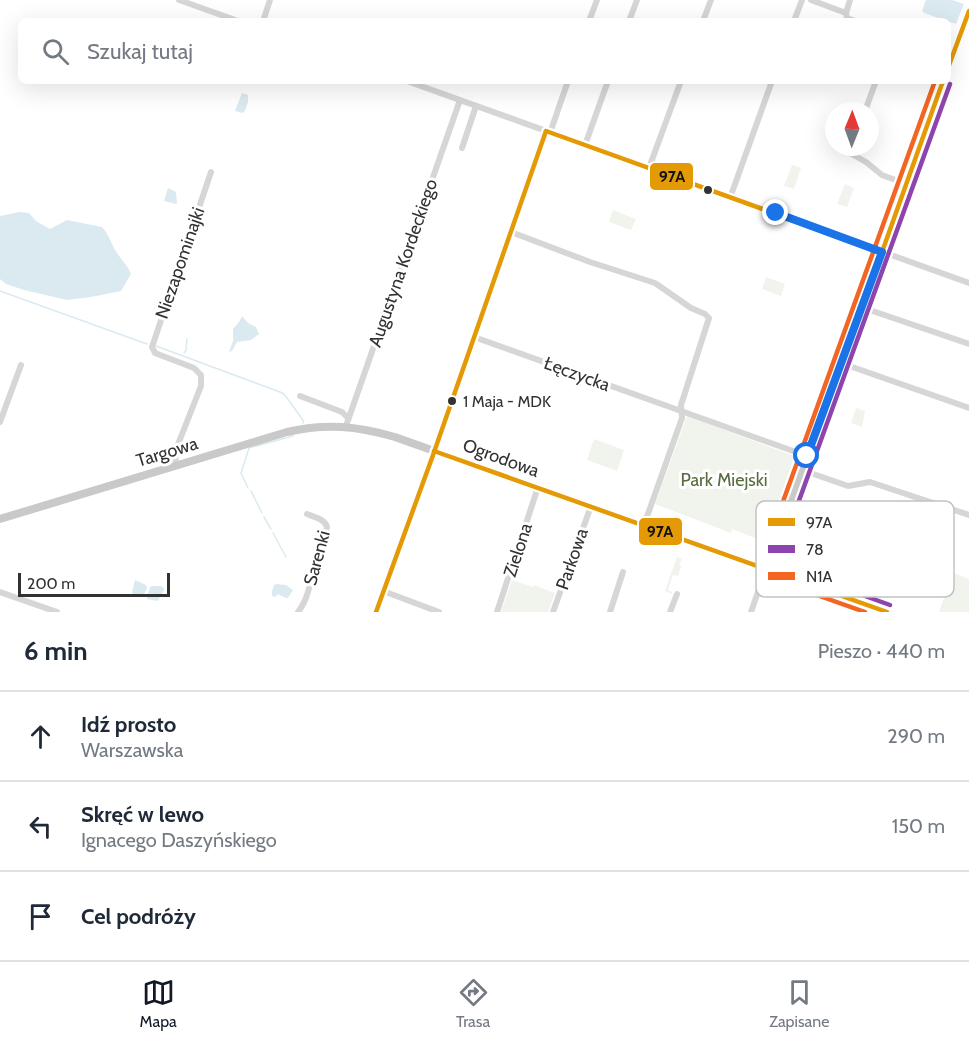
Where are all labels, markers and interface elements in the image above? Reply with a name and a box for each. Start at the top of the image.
search box [18,18,951,84]
icon: search [39,35,72,68]
text: Szukaj tutaj [87,38,193,65]
north arrow [825,102,879,156]
line badge: 97A [649,162,694,191]
text: 97A [659,167,685,186]
street label: Augustyna Kordeckiego [364,176,442,350]
unlabelled marker [702,184,714,196]
route end [762,199,788,225]
street label: Niezapominajki [151,204,209,322]
street label: Łęczycka [541,352,613,396]
place label: 1 Maja - MDK [463,392,551,411]
marker: 1 Maja - MDK [446,395,458,407]
street label: Targowa [134,432,201,472]
street label: Ogrodowa [460,434,542,482]
route start [793,442,819,468]
park label: Park Miejski [680,469,768,491]
legend [756,501,954,597]
text: 97A [806,513,832,532]
line badge: 97A [638,517,683,546]
street label: Zielona [499,520,537,580]
text: 97A [647,522,673,541]
street label: Parkowa [551,525,593,593]
street label: Sarenki [299,528,335,588]
text: 78 [806,540,824,559]
text: N1A [806,567,832,586]
scale bar [18,570,170,598]
text: 200 m [27,574,75,593]
text: 6 min [24,635,88,667]
text: Pieszo · 440 m [818,639,945,663]
text: Idź prosto [81,711,176,738]
icon: ahead [24,720,57,753]
text: 290 m [887,724,945,748]
text: Warszawska [81,738,183,762]
text: Skręć w lewo [81,801,204,828]
icon: left [24,810,57,843]
text: 150 m [892,814,945,838]
text: Ignacego Daszyńskiego [81,828,277,852]
icon: arrive [24,900,57,933]
text: Cel podróży [81,903,196,930]
tab: Mapa [140,976,177,1031]
tab: Trasa [456,976,490,1031]
tab: Zapisane [769,976,829,1031]

